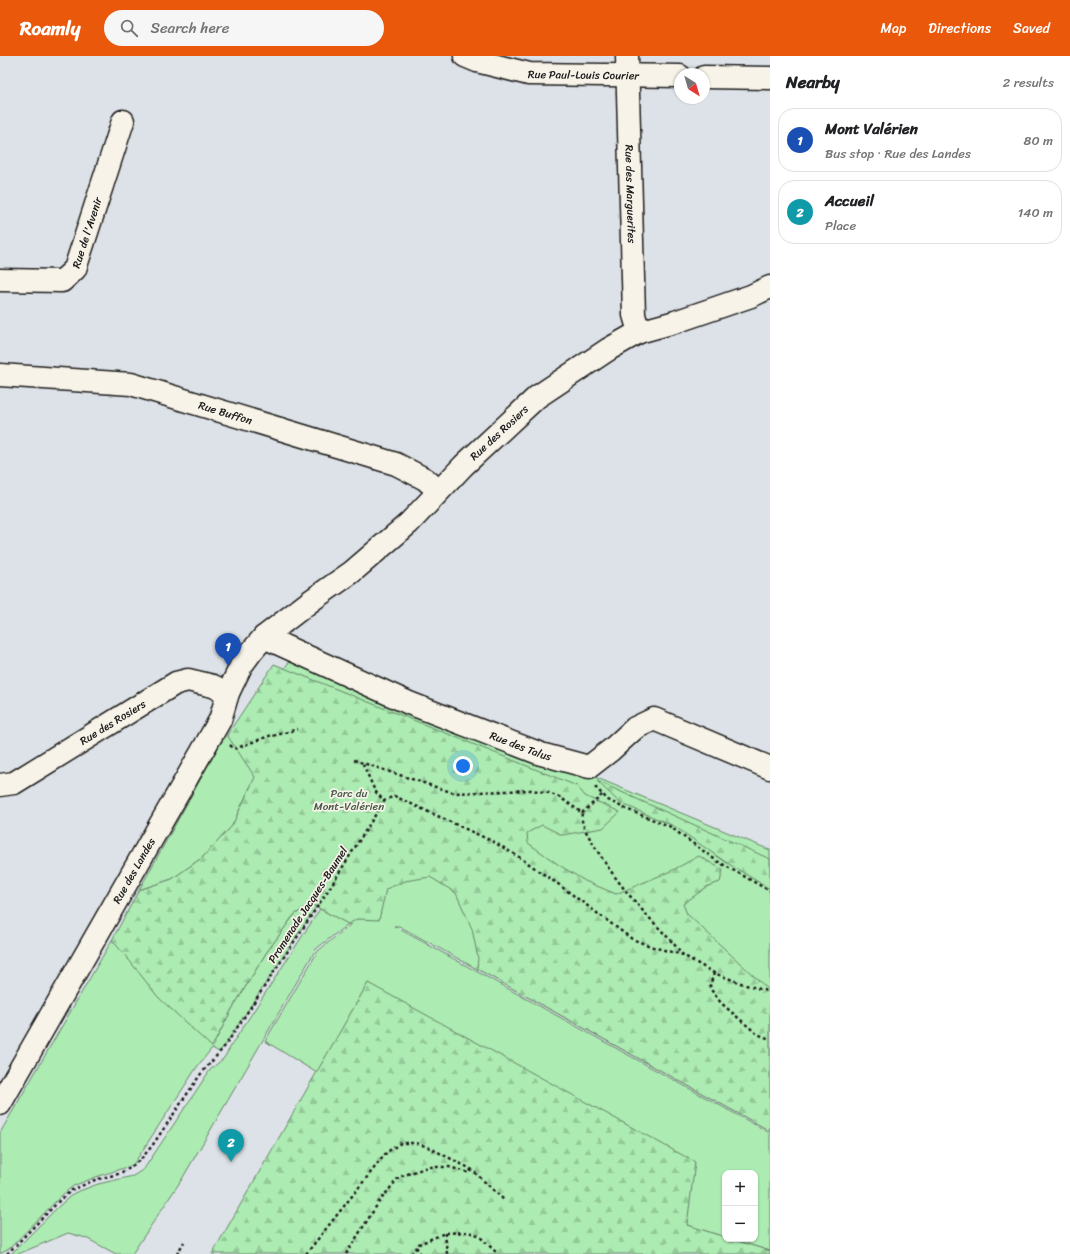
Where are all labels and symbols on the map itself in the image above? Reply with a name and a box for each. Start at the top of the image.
street label: Rue Paul-Louis Courier [528,64,640,85]
north arrow [674,68,710,104]
street label: Rue des Marguerites [620,144,642,244]
street label: Rue de l'Avenir [66,193,108,271]
street label: Rue Buffon [196,395,255,430]
street label: Rue des Rosiers [465,399,534,465]
pin: 1 [215,633,241,666]
street label: Rue des Rosiers [76,694,150,750]
street label: Rue des Talus [487,726,555,766]
your location [453,756,473,776]
park label: Parc du Mont-Valérien [314,784,384,816]
street label: Rue des Landes [107,833,161,907]
street label: Promenade Jacques-Baumel [263,842,353,967]
pin: 2 [218,1129,244,1162]

